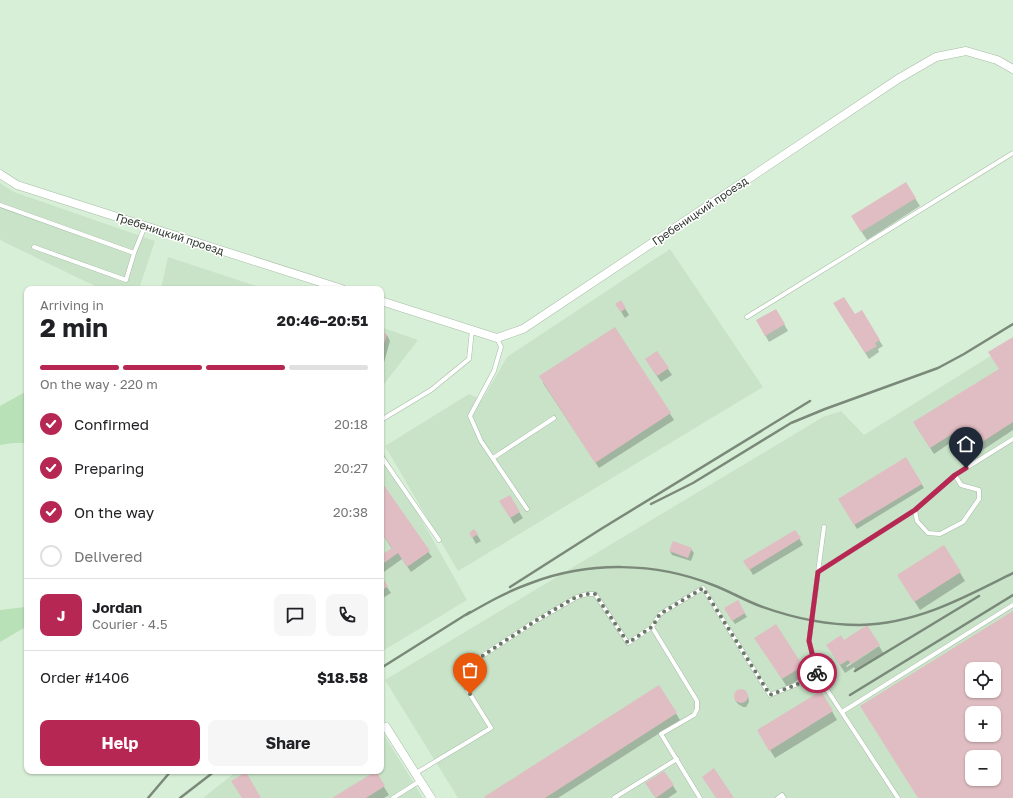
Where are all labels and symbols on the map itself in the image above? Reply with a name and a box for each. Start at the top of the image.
street label: Гребеницкий проезд [649,174,750,247]
street label: Гребеницкий проезд [115,210,226,257]
pin [949,427,983,468]
pin [453,653,487,694]
courier [797,653,837,693]

